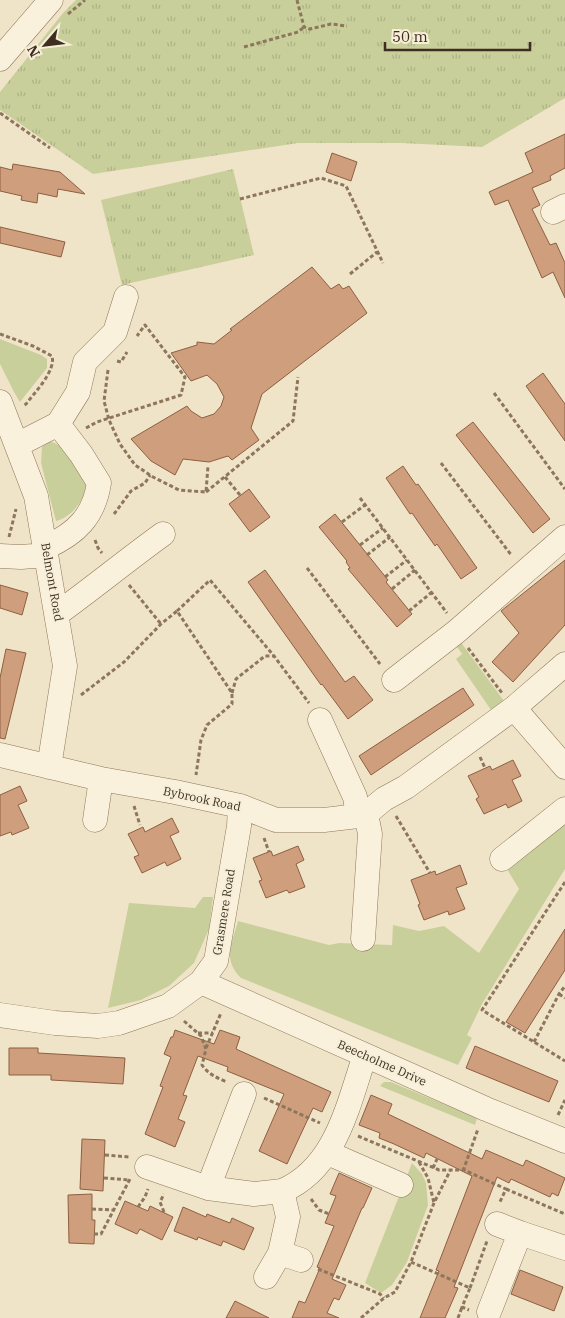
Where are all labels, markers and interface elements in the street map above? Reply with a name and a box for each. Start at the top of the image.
north arrow [20,20,70,70]
scale bar [385,20,530,52]
text: 50 m [392,27,428,46]
text: N [23,42,44,60]
street label: Belmont Road [38,541,67,622]
street label: Bybrook Road [162,783,242,814]
street label: Grasmere Road [209,868,238,956]
street label: Beecholme Drive [335,1036,429,1089]

